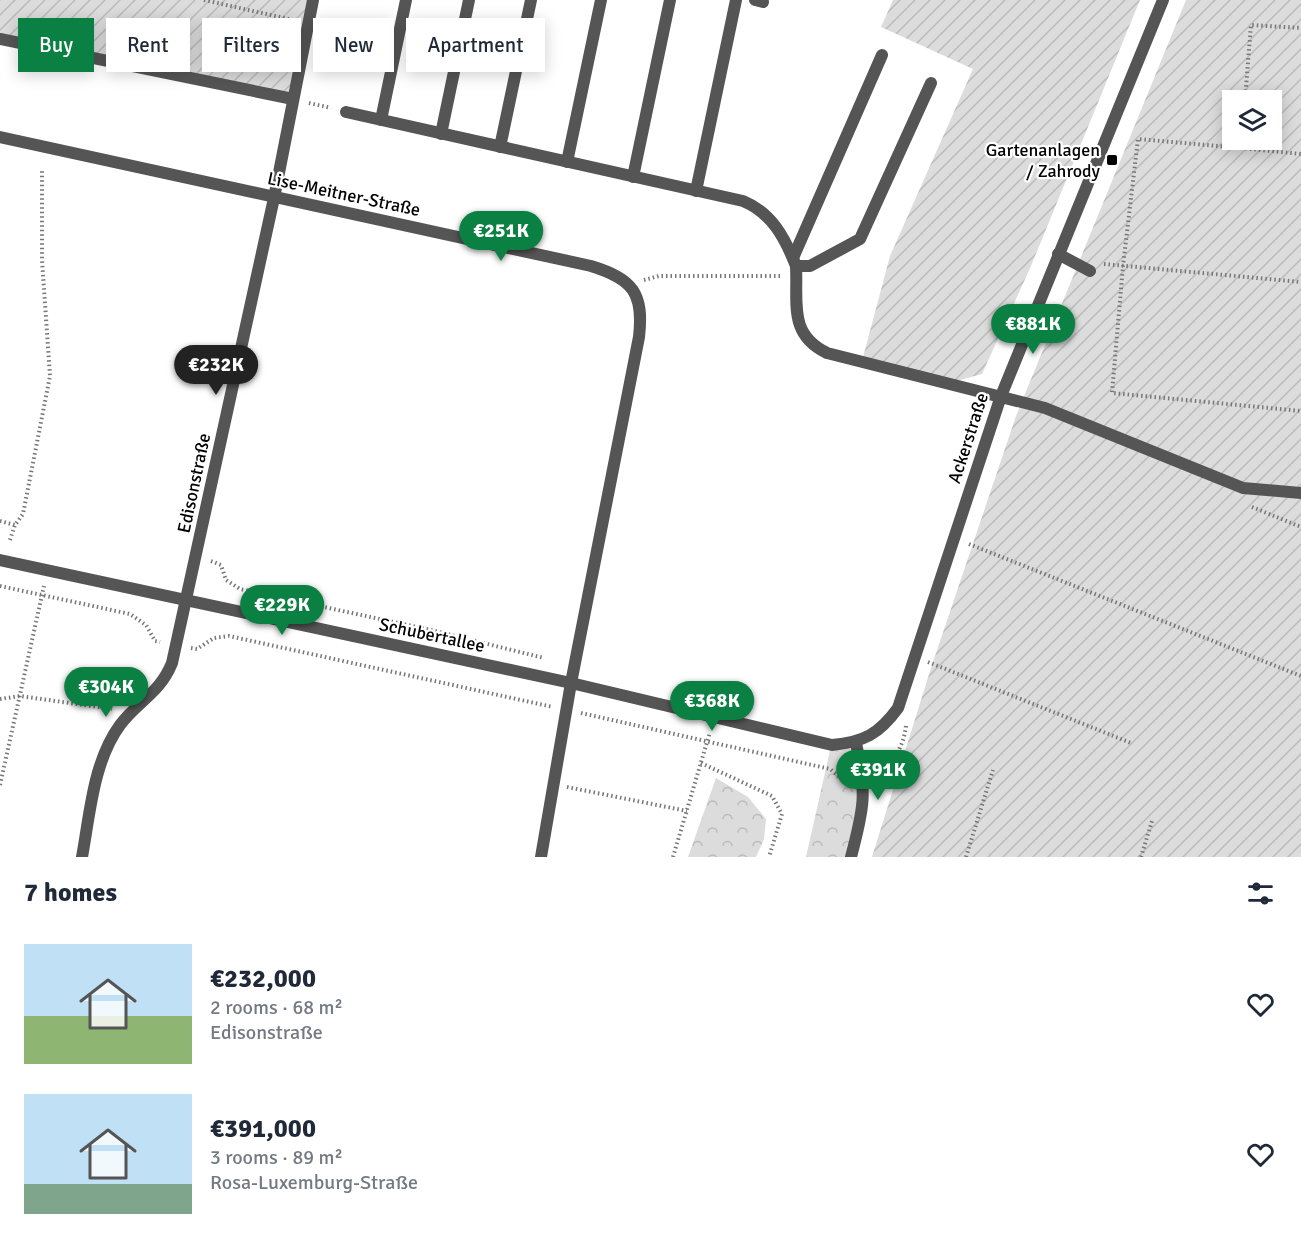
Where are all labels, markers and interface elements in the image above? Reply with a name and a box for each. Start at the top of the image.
chip: Buy [18,18,94,72]
chip: Rent [106,18,190,72]
chip: Filters [202,18,301,72]
chip: New [313,18,394,72]
chip: Apartment [406,18,545,72]
map controls [1222,90,1282,150]
button: layers [1222,90,1282,150]
place label: Gartenanlagen / Zahrody [986,139,1101,182]
marker: Gartenanlagen / Zahrody [1105,153,1119,167]
street label: Lise-Meitner-Straße [266,167,422,221]
pin: €251K [459,211,543,262]
text: €251K [473,218,529,243]
pin: €881K [991,304,1075,355]
text: €881K [1005,311,1061,336]
pin: €232K [174,345,258,396]
text: €232K [188,352,244,377]
street label: Ackerstraße [943,390,993,486]
street label: Edisonstraße [173,431,215,535]
pin: €229K [240,585,324,636]
text: €229K [254,592,310,617]
street label: Schubertallee [377,613,487,657]
pin: €304K [64,667,148,718]
text: €304K [78,674,134,699]
pin: €368K [670,681,754,732]
text: €368K [684,688,740,713]
pin: €391K [836,750,920,801]
text: €391K [850,757,906,782]
text: 7 homes [24,877,117,909]
icon: filters [1244,877,1277,910]
text: €232,000 [210,963,316,995]
icon: home [72,968,144,1040]
icon: heart [1244,988,1277,1021]
text: 2 rooms · 68 m² [210,995,343,1020]
text: Edisonstraße [210,1020,323,1045]
text: €391,000 [210,1113,316,1145]
icon: home [72,1118,144,1190]
icon: heart [1244,1138,1277,1171]
text: 3 rooms · 89 m² [210,1145,343,1170]
text: Rosa-Luxemburg-Straße [210,1170,418,1195]

